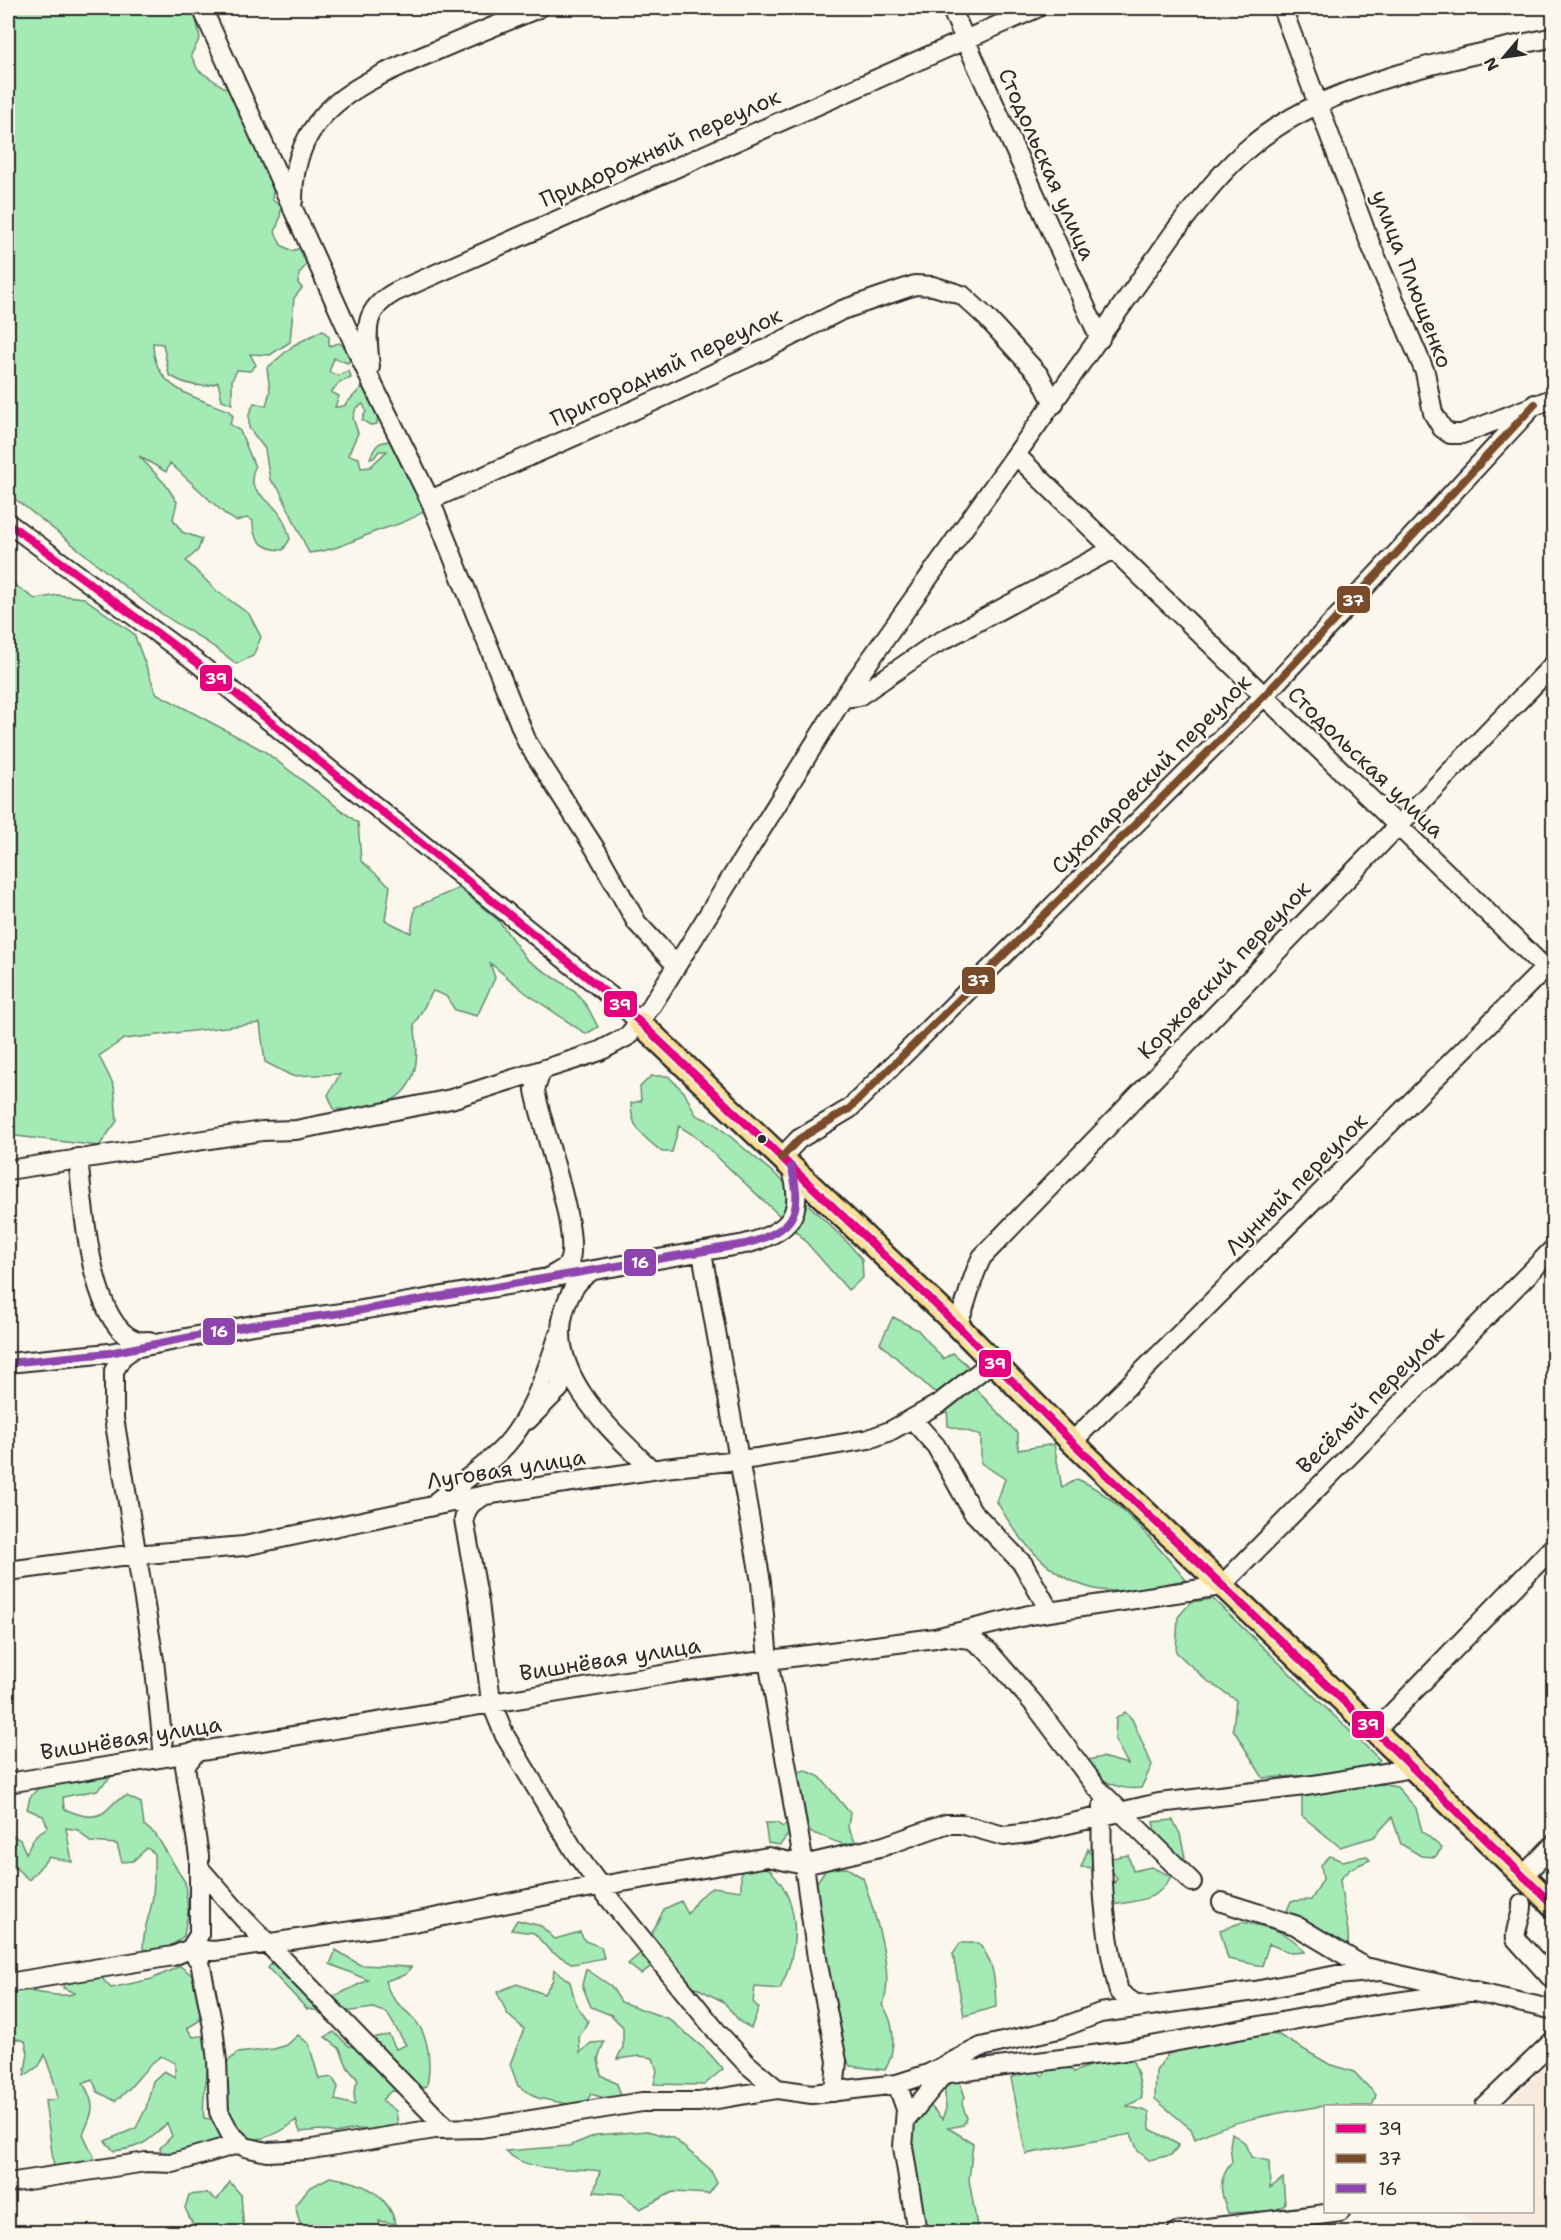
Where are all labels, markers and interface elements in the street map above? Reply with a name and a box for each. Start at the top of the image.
north arrow [1474,27,1534,87]
text: N [1479,53,1504,75]
street label: Стодольская улица [992,64,1102,265]
street label: Придорожный переулок [535,82,785,214]
street label: улица Плющенко [1365,186,1459,372]
street label: Пригородный переулок [546,300,787,433]
line badge: 37 [1336,585,1371,614]
text: 37 [1342,590,1364,611]
line badge: 39 [199,664,233,692]
text: 39 [205,668,227,689]
street label: Сухопаровский переулок [1045,668,1257,880]
street label: Стодольская улица [1281,680,1451,845]
street label: Коржовский переулок [1131,874,1317,1065]
line badge: 37 [961,966,996,995]
text: 37 [967,970,989,991]
line badge: 39 [603,990,638,1018]
text: 39 [609,994,631,1015]
street label: Лунный переулок [1219,1106,1374,1261]
unlabelled marker [756,1133,768,1145]
line badge: 16 [623,1248,657,1277]
text: 16 [631,1252,649,1273]
line badge: 16 [202,1317,236,1346]
street label: Весёлый переулок [1290,1320,1450,1480]
text: 16 [210,1321,228,1342]
line badge: 39 [978,1349,1012,1378]
text: 39 [984,1353,1006,1374]
street label: Луговая улица [425,1442,588,1496]
street label: Вишнёвая улица [517,1630,703,1688]
street label: Вишнёвая улица [38,1709,224,1767]
line badge: 39 [1351,1710,1385,1739]
text: 39 [1357,1714,1379,1735]
legend [1324,2105,1534,2213]
text: 39 [1378,2117,1402,2141]
text: 37 [1378,2147,1402,2171]
text: 16 [1378,2177,1398,2201]

